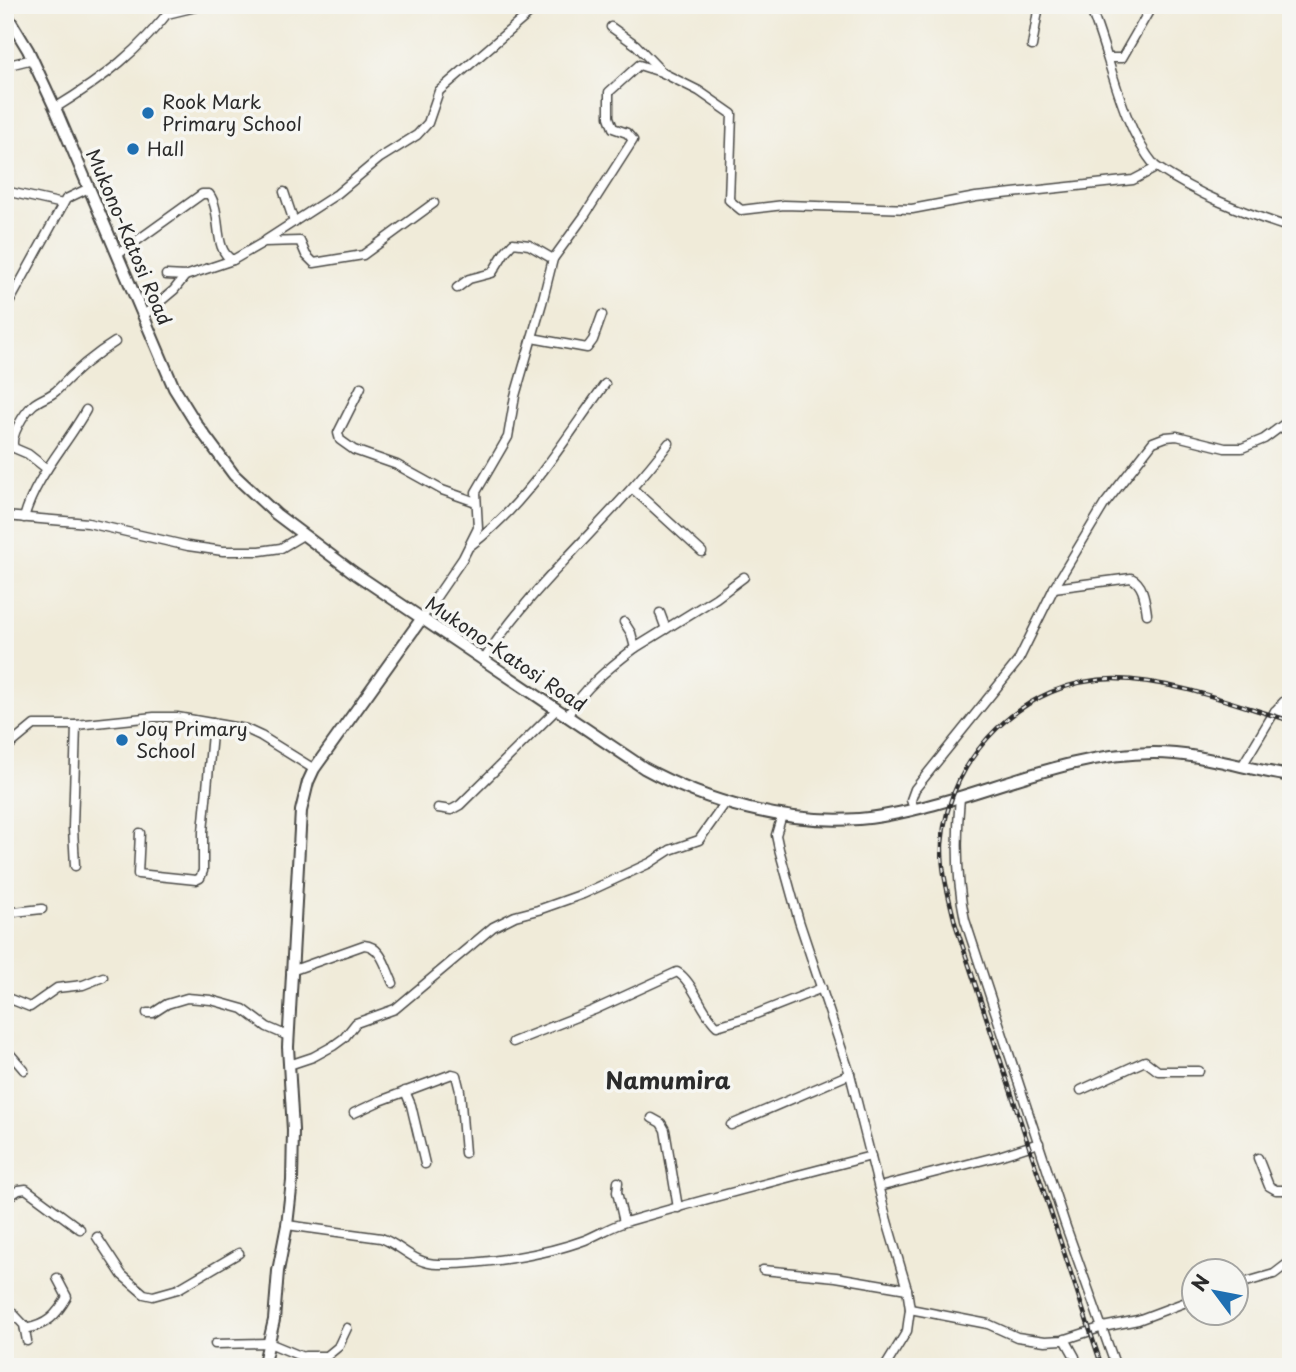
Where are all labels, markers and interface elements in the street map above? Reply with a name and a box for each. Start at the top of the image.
place label: Rook Mark Primary School [162,87,302,137]
marker: Rook Mark Primary School [140,105,156,121]
place label: Hall [147,134,184,162]
marker: Hall [125,141,141,157]
street label: Mukono-Katosi Road [80,144,180,329]
street label: Mukono-Katosi Road [420,589,593,718]
place label: Joy Primary School [136,714,248,764]
marker: Joy Primary School [114,732,130,748]
district label: Namumira [605,1062,731,1097]
north arrow [1180,1256,1250,1326]
text: N [1184,1269,1216,1296]

